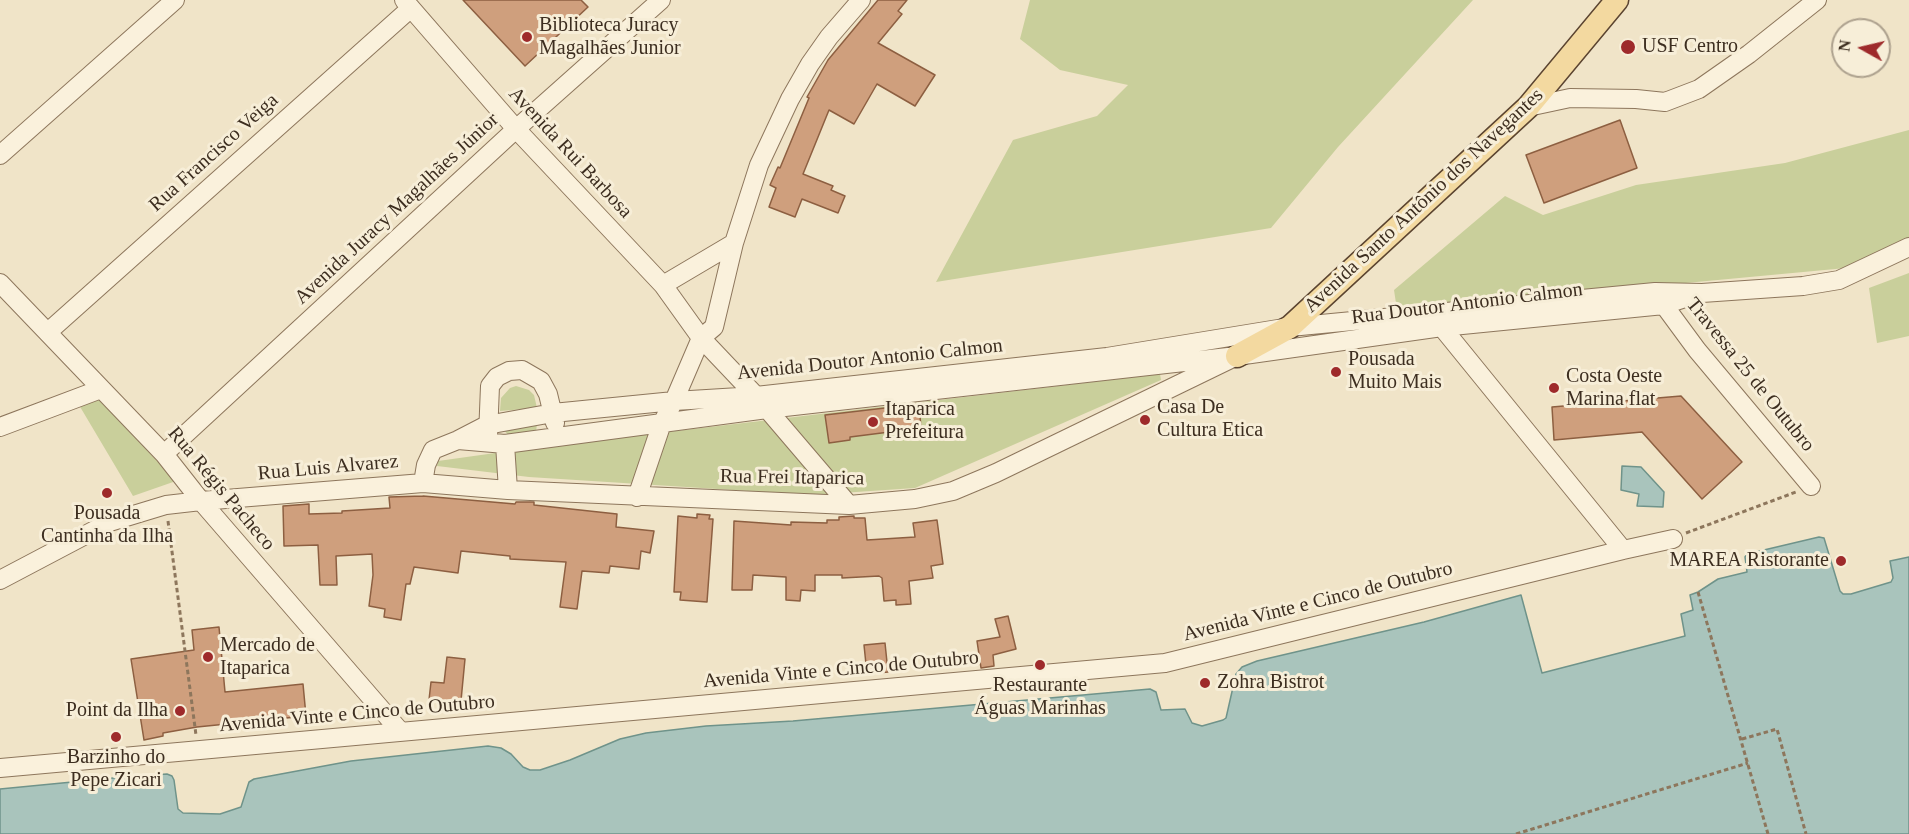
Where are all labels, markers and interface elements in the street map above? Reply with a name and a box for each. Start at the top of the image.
place label: Biblioteca Juracy Magalhães Junior [539,14,681,61]
north arrow [1831,18,1891,78]
marker: Biblioteca Juracy Magalhães Junior [520,30,534,44]
place label: USF Centro [1642,35,1738,59]
marker: USF Centro [1619,38,1637,56]
text: N [1835,39,1854,53]
street label: Avenida Rui Barbosa [503,82,637,224]
street label: Avenida Santo Antônio dos Navegantes [1299,84,1549,318]
street label: Rua Francisco Veiga [144,89,284,217]
street label: Avenida Juracy Magalhães Júnior [290,108,504,310]
street label: Rua Doutor Antonio Calmon [1350,278,1584,330]
street label: Travessa 25 de Outubro [1681,293,1819,457]
street label: Avenida Doutor Antonio Calmon [736,334,1004,386]
place label: Pousada Muito Mais [1348,348,1442,395]
marker: Pousada Muito Mais [1329,365,1343,379]
place label: Costa Oeste Marina flat [1566,365,1662,412]
marker: Costa Oeste Marina flat [1547,381,1561,395]
place label: Casa De Cultura Etica [1157,396,1263,443]
place label: Itaparica Prefeitura [885,398,964,445]
marker: Casa De Cultura Etica [1138,413,1152,427]
marker: Itaparica Prefeitura [866,415,880,429]
street label: Rua Régis Pacheco [162,422,280,556]
street label: Rua Luis Alvarez [257,450,399,486]
street label: Rua Frei Itaparica [720,465,864,491]
marker: Pousada Cantinha da Ilha [100,486,114,500]
place label: Pousada Cantinha da Ilha [41,502,173,549]
place label: MAREA Ristorante [1670,549,1829,573]
marker: MAREA Ristorante [1834,554,1848,568]
street label: Avenida Vinte e Cinco de Outubro [1181,557,1455,647]
place label: Mercado de Itaparica [220,634,315,681]
street label: Avenida Vinte e Cinco de Outubro [702,646,980,694]
marker: Mercado de Itaparica [201,650,215,664]
marker: Restaurante Águas Marinhas [1033,658,1047,672]
place label: Zohra Bistrot [1217,671,1324,695]
place label: Restaurante Águas Marinhas [974,674,1106,721]
marker: Zohra Bistrot [1198,676,1212,690]
street label: Avenida Vinte e Cinco de Outubro [218,690,496,738]
place label: Point da Ilha [66,699,168,723]
marker: Point da Ilha [173,704,187,718]
marker: Barzinho do Pepe Zicari [109,730,123,744]
place label: Barzinho do Pepe Zicari [67,746,165,793]

